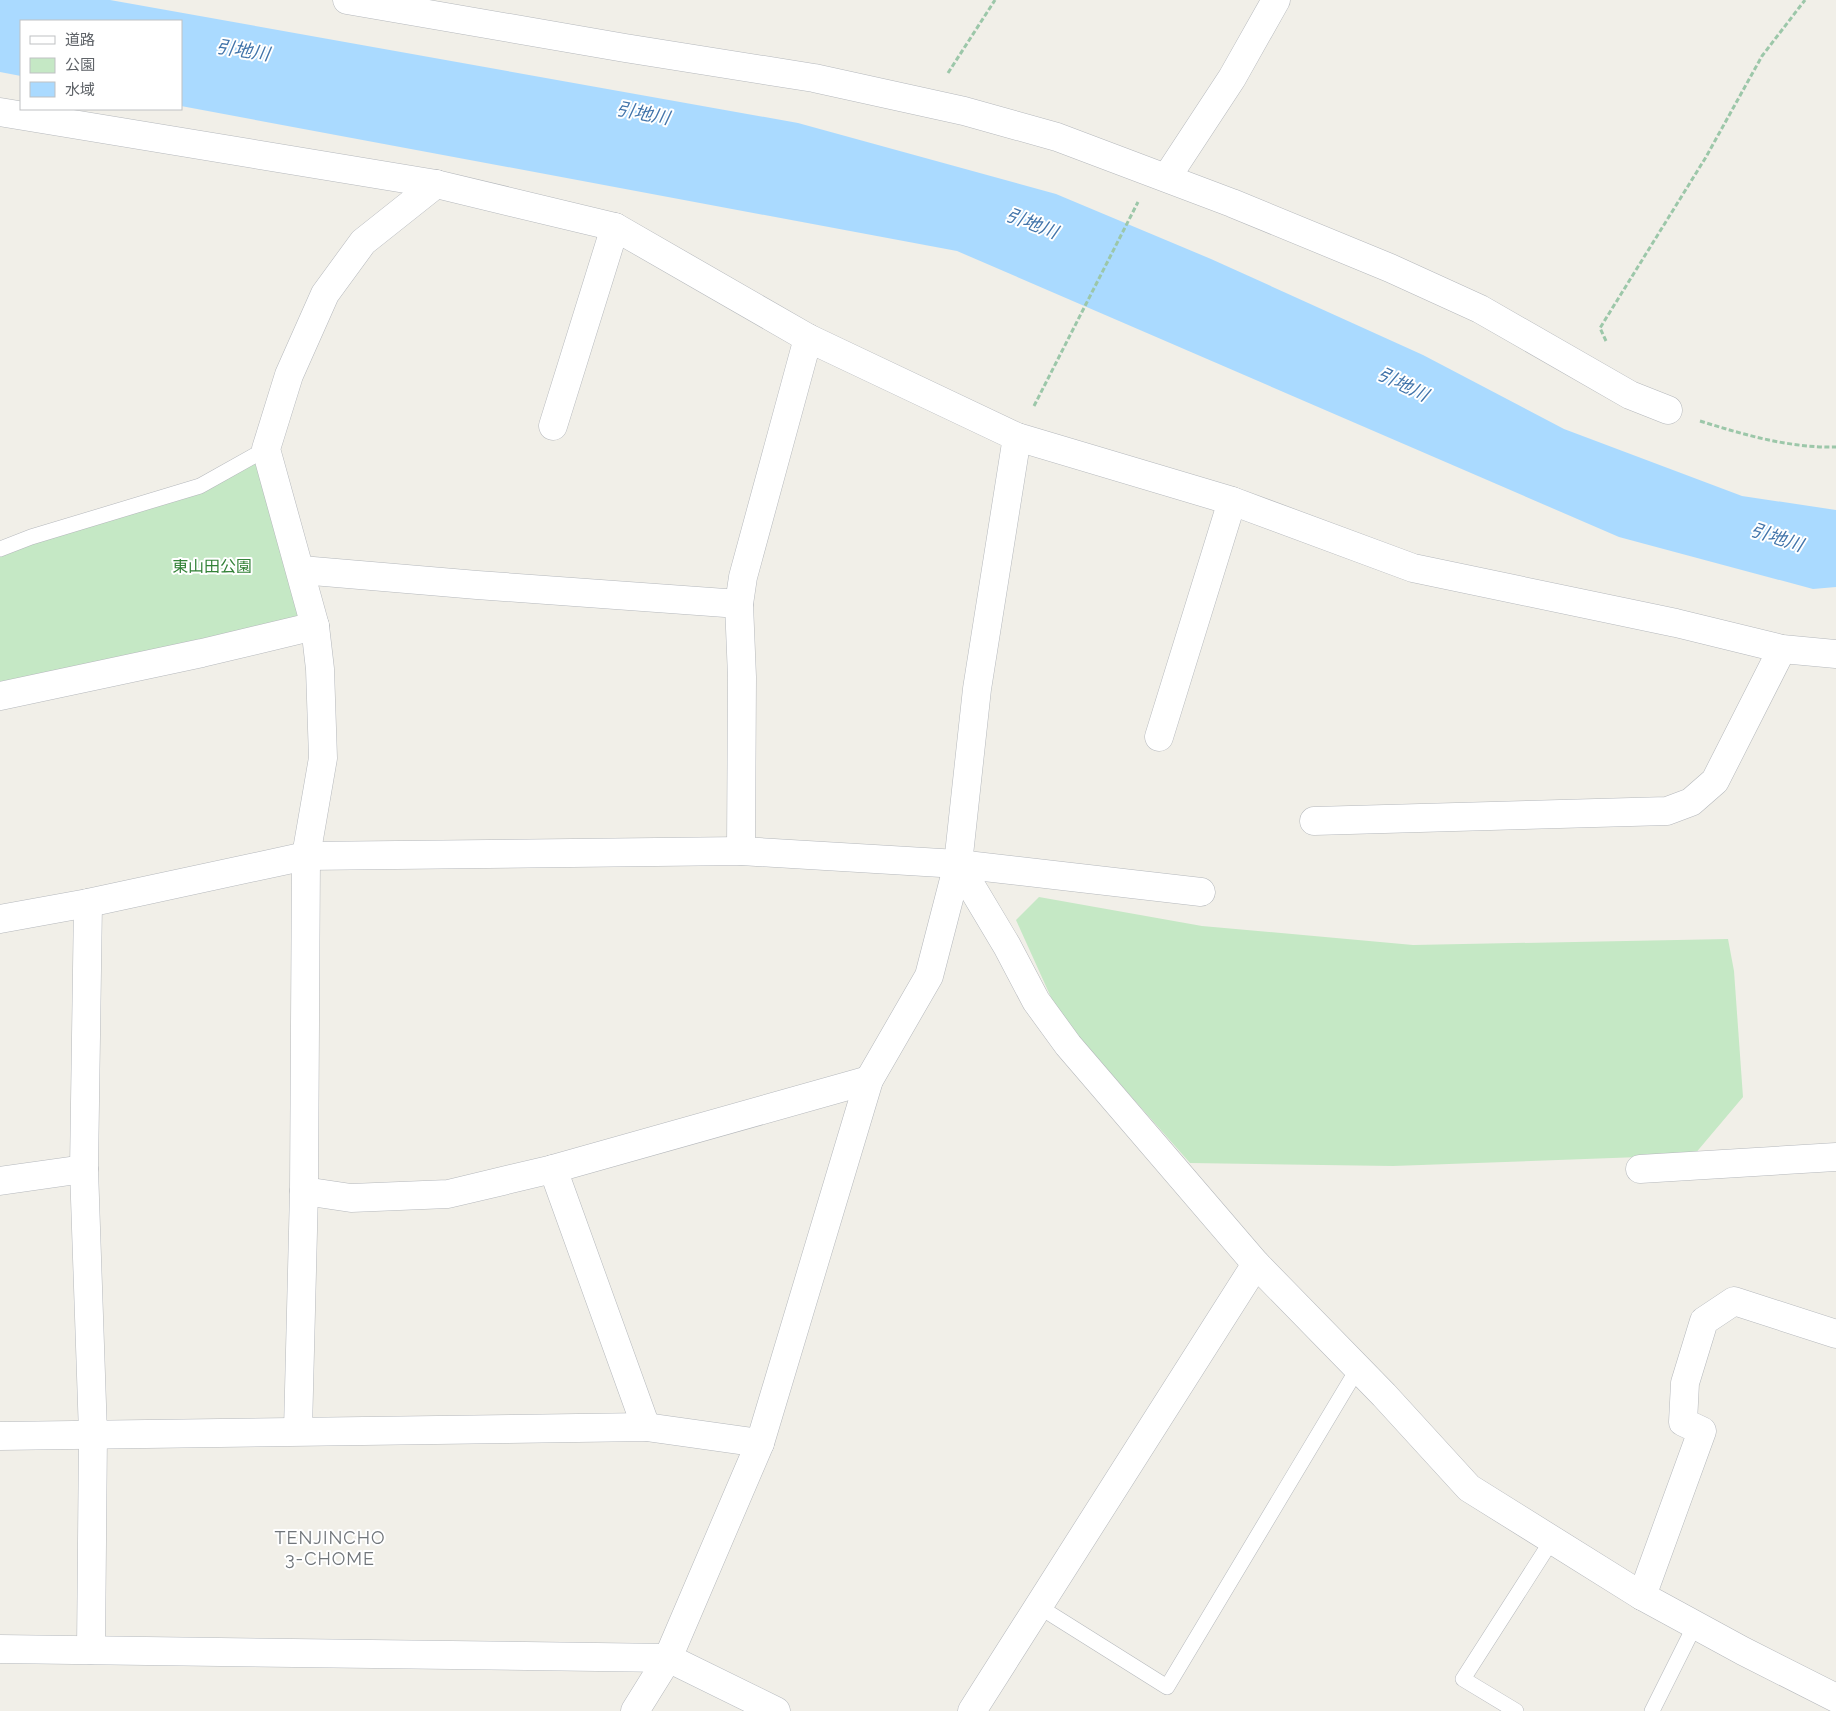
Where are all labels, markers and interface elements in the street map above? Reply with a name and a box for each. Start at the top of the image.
legend [20,20,182,110]
text: 道路 [65,31,95,49]
water label: 引地川 [215,35,273,65]
text: 公園 [65,56,95,74]
text: 水域 [65,81,95,99]
water label: 引地川 [614,98,673,129]
water label: 引地川 [1003,204,1063,243]
water label: 引地川 [1374,363,1434,406]
water label: 引地川 [1748,519,1808,556]
park label: 東山田公園 [172,557,252,576]
district label: TENJINCHO 3-CHOME [274,1527,386,1569]

